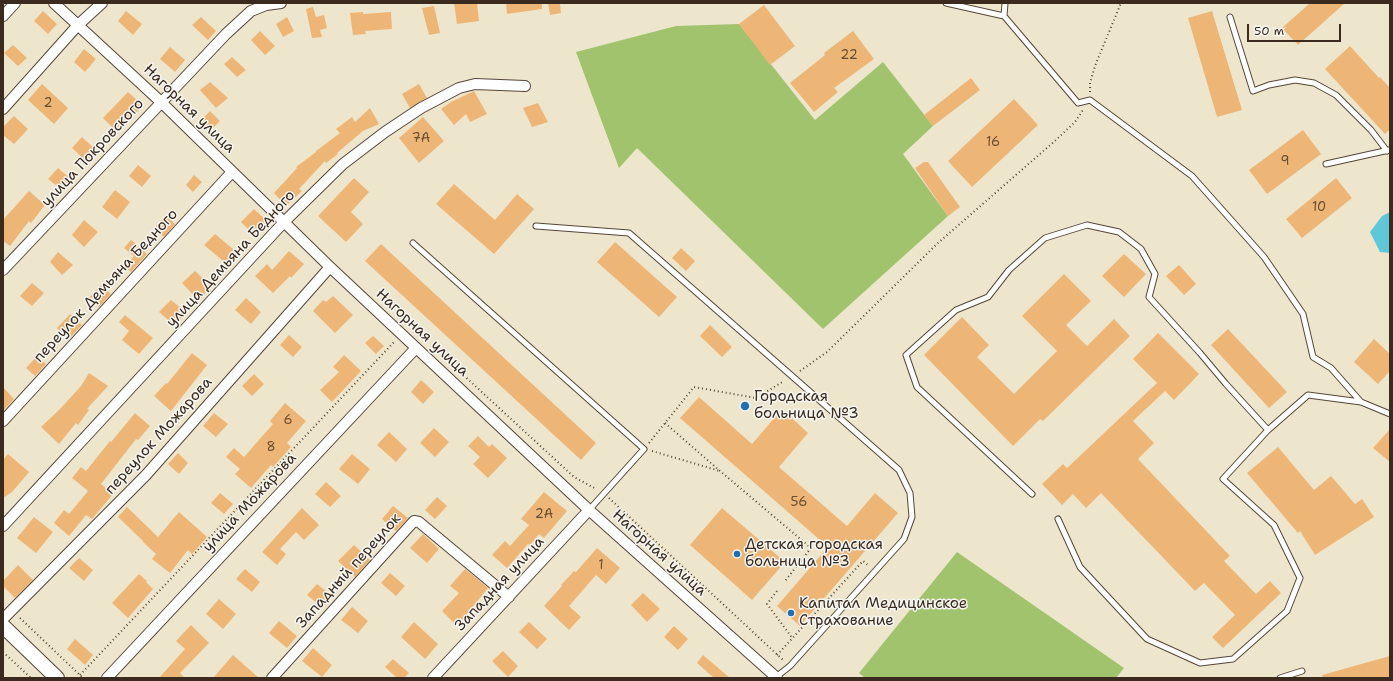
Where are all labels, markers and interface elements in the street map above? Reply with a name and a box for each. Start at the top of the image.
scale bar [1249,16,1343,42]
text: 50 m [1254,23,1284,39]
house number: 22 [840,48,858,64]
street label: Нагорная улица [139,61,239,157]
street label: улица Покровского [38,95,148,211]
house number: 2 [43,96,53,112]
house number: 7А [412,131,430,147]
house number: 16 [986,135,1000,151]
house number: 9 [1280,154,1290,170]
street label: улица Демьяна Бедного [163,187,299,331]
house number: 10 [1312,200,1326,216]
street label: переулок Демьяна Бедного [30,206,182,366]
street label: Нагорная улица [372,285,472,381]
street label: переулок Можарова [102,374,216,498]
place label: Городская больница №3 [754,388,859,423]
marker: Городская больница №3 [739,400,751,412]
house number: 6 [283,413,293,429]
house number: 8 [266,440,276,456]
street label: улица Можарова [199,450,301,556]
house number: 56 [791,495,807,511]
street label: Нагорная улица [608,506,710,600]
house number: 2А [535,507,553,523]
street label: Западный переулок [293,510,405,632]
street label: Западная улица [452,533,548,635]
place label: Детская городская больница №3 [745,536,883,571]
marker: Детская городская больница №3 [732,549,742,559]
house number: 1 [598,558,604,574]
place label: Капитал Медицинское Страхование [799,595,967,630]
marker: Капитал Медицинское Страхование [786,608,796,618]

